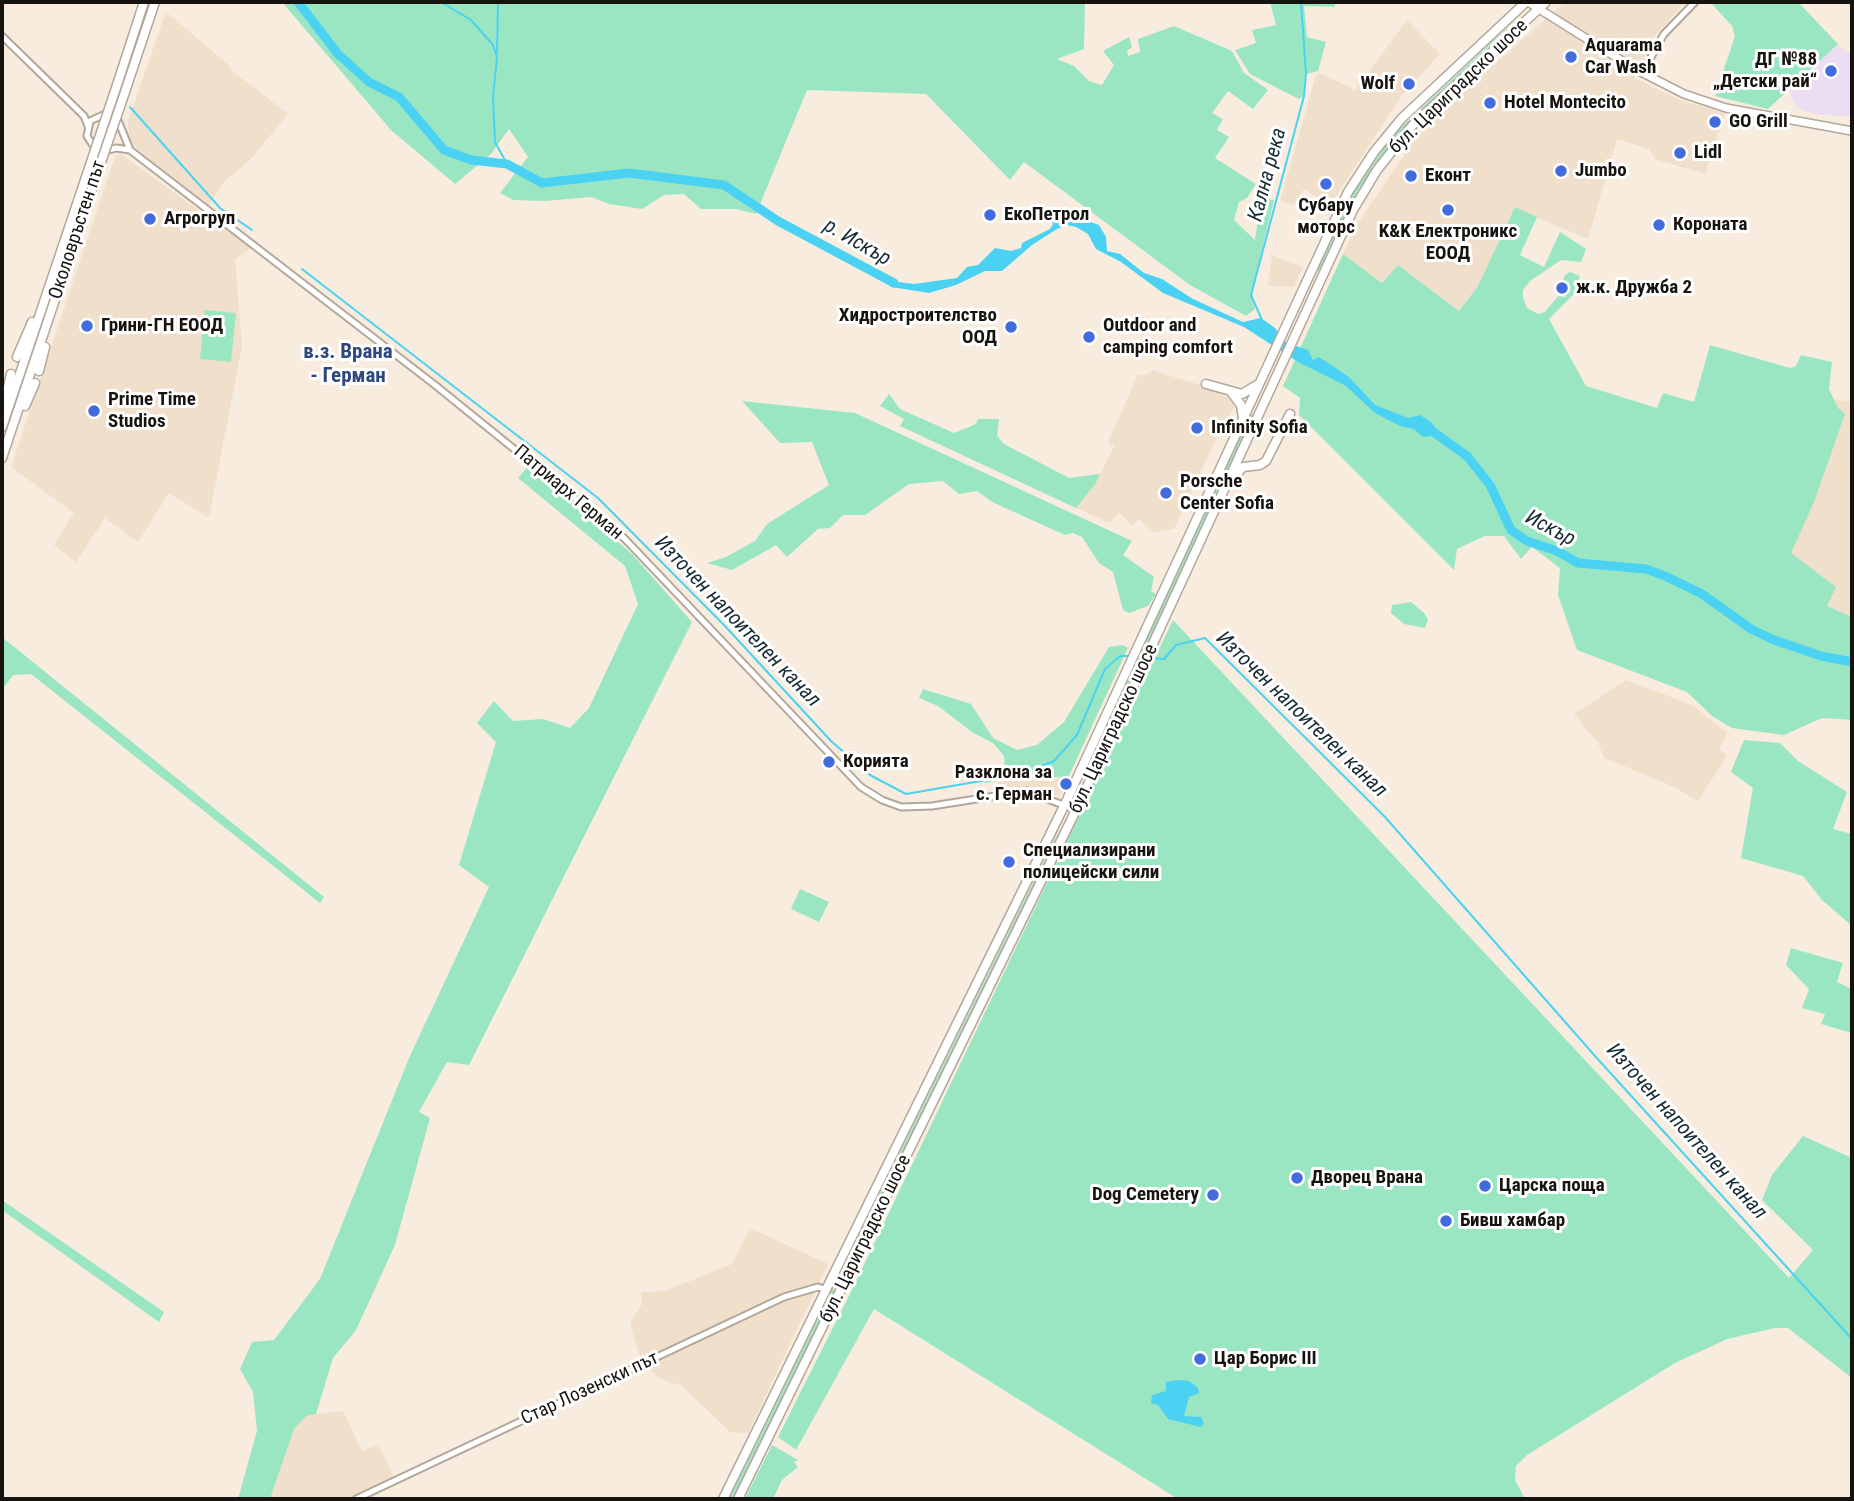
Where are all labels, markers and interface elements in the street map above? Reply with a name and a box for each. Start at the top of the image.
street label: бул. Цариградско шосе [1385,15,1533,159]
place label: Aquarama Car Wash [1585,35,1662,79]
marker: Aquarama Car Wash [1563,49,1579,65]
place label: ДГ №88 „Детски рай“ [1713,49,1817,93]
marker: ДГ №88 „Детски рай“ [1823,63,1839,79]
place label: Wolf [1361,73,1395,95]
marker: Wolf [1401,76,1417,92]
place label: Hotel Montecito [1504,92,1626,114]
marker: Hotel Montecito [1482,95,1498,111]
place label: GO Grill [1729,111,1788,133]
marker: GO Grill [1707,114,1723,130]
water label: Кална река [1243,126,1293,224]
place label: Lidl [1694,142,1722,164]
marker: Lidl [1672,145,1688,161]
street label: Околовръстен път [45,158,111,302]
place label: Jumbo [1575,160,1627,182]
marker: Jumbo [1553,163,1569,179]
place label: Еконт [1425,165,1471,187]
marker: Еконт [1403,168,1419,184]
marker: Субару моторс [1318,176,1334,192]
place label: Субару моторс [1297,195,1355,239]
marker: K&K Електроникс ЕООД [1440,202,1456,218]
place label: ЕкоПетрол [1004,204,1089,226]
marker: ЕкоПетрол [982,207,998,223]
place label: Агрогруп [164,208,235,230]
marker: Агрогруп [142,211,158,227]
water label: р. Искър [819,214,895,272]
place label: Короната [1673,214,1747,236]
marker: Короната [1651,217,1667,233]
place label: K&K Електроникс ЕООД [1379,221,1517,265]
place label: ж.к. Дружба 2 [1576,277,1692,299]
marker: ж.к. Дружба 2 [1554,280,1570,296]
place label: Хидростроителство ООД [839,305,997,349]
place label: Грини-ГН ЕООД [101,315,223,337]
place label: Outdoor and camping comfort [1103,315,1233,359]
marker: Грини-ГН ЕООД [79,318,95,334]
marker: Хидростроителство ООД [1003,319,1019,335]
marker: Outdoor and camping comfort [1081,329,1097,345]
district label: в.з. Врана - Герман [303,340,393,390]
place label: Prime Time Studios [108,389,196,433]
marker: Prime Time Studios [86,403,102,419]
place label: Infinity Sofia [1211,417,1308,439]
marker: Infinity Sofia [1189,420,1205,436]
street label: Патриарх Герман [509,441,627,545]
place label: Porsche Center Sofia [1180,471,1274,515]
marker: Porsche Center Sofia [1158,485,1174,501]
water label: Искър [1521,505,1579,553]
water label: Източен напоителен канал [649,531,825,713]
water label: Източен напоителен канал [1210,627,1392,803]
street label: бул. Цариградско шосе [1065,641,1163,817]
place label: Корията [843,751,909,773]
marker: Корията [821,754,837,770]
place label: Разклона за с. Герман [955,762,1052,806]
marker: Разклона за с. Герман [1058,776,1074,792]
place label: Специализирани полицейски сили [1023,840,1159,884]
marker: Специализирани полицейски сили [1001,854,1017,870]
water label: Източен напоителен канал [1600,1039,1772,1225]
street label: бул. Цариградско шосе [815,1151,917,1327]
place label: Дворец Врана [1311,1167,1423,1189]
marker: Дворец Врана [1289,1170,1305,1186]
place label: Царска поща [1499,1175,1605,1197]
marker: Царска поща [1477,1178,1493,1194]
place label: Dog Cemetery [1092,1184,1199,1206]
marker: Dog Cemetery [1205,1187,1221,1203]
place label: Бивш хамбар [1460,1210,1565,1232]
marker: Бивш хамбар [1438,1213,1454,1229]
street label: Стар Лозенски път [518,1347,662,1431]
place label: Цар Борис III [1214,1348,1317,1370]
marker: Цар Борис III [1192,1351,1208,1367]

